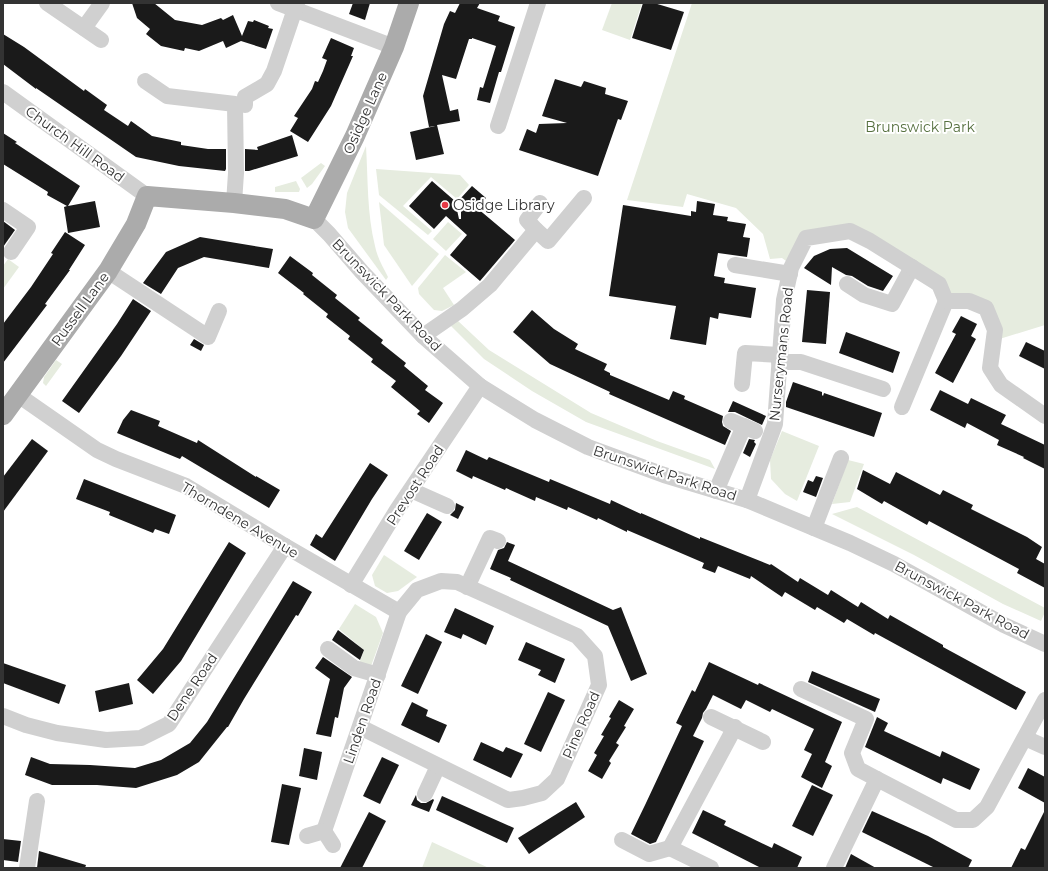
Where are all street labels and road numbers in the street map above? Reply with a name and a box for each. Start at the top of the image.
street label: Osidge Lane [339,69,391,157]
street label: Church Hill Road [22,102,128,186]
street label: Brunswick Park Road [328,235,446,355]
street label: Russell Lane [47,268,113,350]
street label: Nurserymans Road [765,286,797,422]
street label: Prevost Road [382,441,448,529]
street label: Brunswick Park Road [591,441,739,505]
street label: Thorndene Avenue [178,478,302,562]
street label: Brunswick Park Road [892,557,1032,643]
street label: Dene Road [163,650,221,724]
street label: Linden Road [339,676,385,766]
street label: Pine Road [558,688,604,762]

